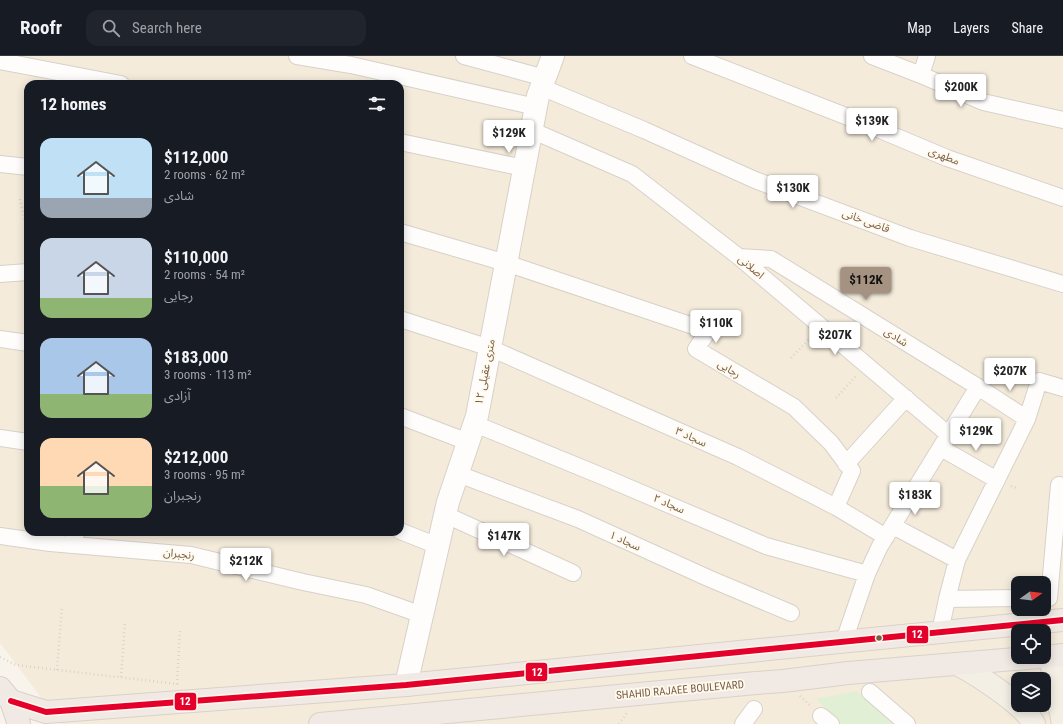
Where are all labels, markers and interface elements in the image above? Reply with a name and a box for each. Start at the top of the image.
search box [86,10,366,46]
text: Roofr [20,16,62,39]
icon: search [100,17,122,39]
text: Search here [132,19,202,37]
text: Map [907,20,931,36]
text: Layers [953,20,990,36]
text: Share [1012,20,1043,36]
pin: $200K [933,74,989,108]
text: $200K [944,79,978,94]
icon: filters [366,93,388,115]
text: 12 homes [40,94,106,114]
pin: $139K [844,108,900,142]
text: $139K [855,113,889,128]
pin: $129K [481,120,537,154]
text: $129K [492,125,526,140]
street label: مطهری [927,144,961,168]
text: $112,000 [164,147,228,167]
icon: home [72,154,120,202]
text: 2 rooms · 62 m² [164,167,245,182]
pin: $130K [765,175,821,209]
text: $130K [776,180,810,195]
text: شادی [164,188,194,203]
street label: قاضی خانی [841,206,892,236]
text: $110,000 [164,247,228,267]
street label: اصلانی [735,252,767,282]
icon: home [72,254,120,302]
text: 2 rooms · 54 m² [164,267,245,282]
pin: $112K [838,267,894,301]
text: $112K [849,272,883,287]
text: رجایی [164,288,193,303]
pin: $110K [688,310,744,344]
text: $110K [699,315,733,330]
pin: $207K [807,322,863,356]
street label: شادی [882,325,911,349]
text: $207K [818,327,852,342]
street label: ۱۲ متری عقیلی [472,338,498,406]
text: $183,000 [164,347,228,367]
icon: home [72,354,120,402]
street label: رجایی [715,357,743,381]
pin: $207K [982,358,1038,392]
text: $207K [993,363,1027,378]
text: 3 rooms · 113 m² [164,367,251,382]
text: آزادی [164,388,191,403]
pin: $129K [948,418,1004,452]
text: $129K [959,423,993,438]
street label: سجاد ۳ [673,424,709,450]
text: $212,000 [164,447,228,467]
icon: home [72,454,120,502]
text: 3 rooms · 95 m² [164,467,245,482]
pin: $183K [887,482,943,516]
text: $183K [898,487,932,502]
text: رنجبران [164,488,201,503]
street label: سجاد ۲ [651,492,687,517]
pin: $147K [476,523,532,557]
text: $147K [487,528,521,543]
street label: سجاد ۱ [607,528,643,554]
street label: رنجبران [163,546,195,562]
pin: $212K [218,548,274,582]
text: $212K [229,553,263,568]
north arrow [1011,576,1051,616]
map controls [1011,576,1051,712]
button: locate [1011,624,1051,664]
line badge: 12 [906,625,929,644]
text: 12 [911,628,923,641]
unlabelled marker [874,633,884,643]
line badge: 12 [525,662,548,682]
text: 12 [531,666,543,679]
button: layers [1011,672,1051,712]
street label: SHAHID RAJAEE BOULEVARD [616,678,744,702]
line badge: 12 [174,692,197,711]
text: 12 [179,695,191,708]

